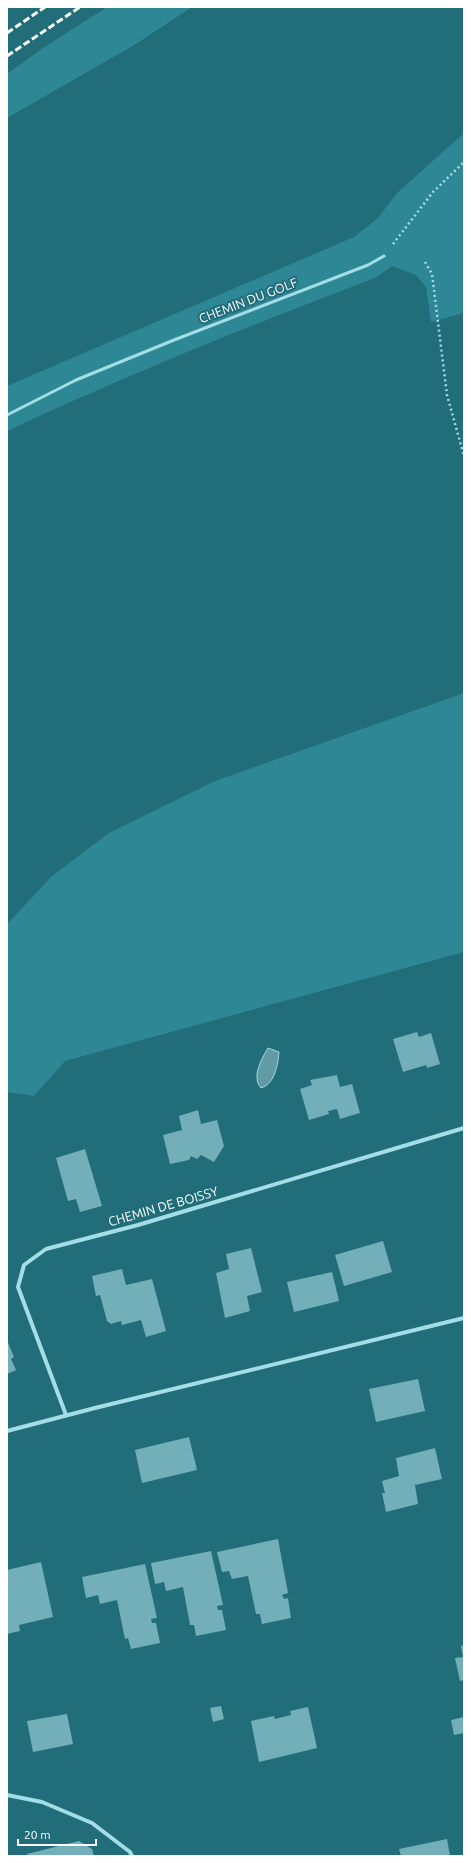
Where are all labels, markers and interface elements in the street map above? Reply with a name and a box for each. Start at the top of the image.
street label: CHEMIN DU GOLF [197,275,299,325]
street label: CHEMIN DE BOISSY [107,1184,220,1228]
scale bar [18,1821,96,1847]
text: 20 m [24,1828,51,1841]

